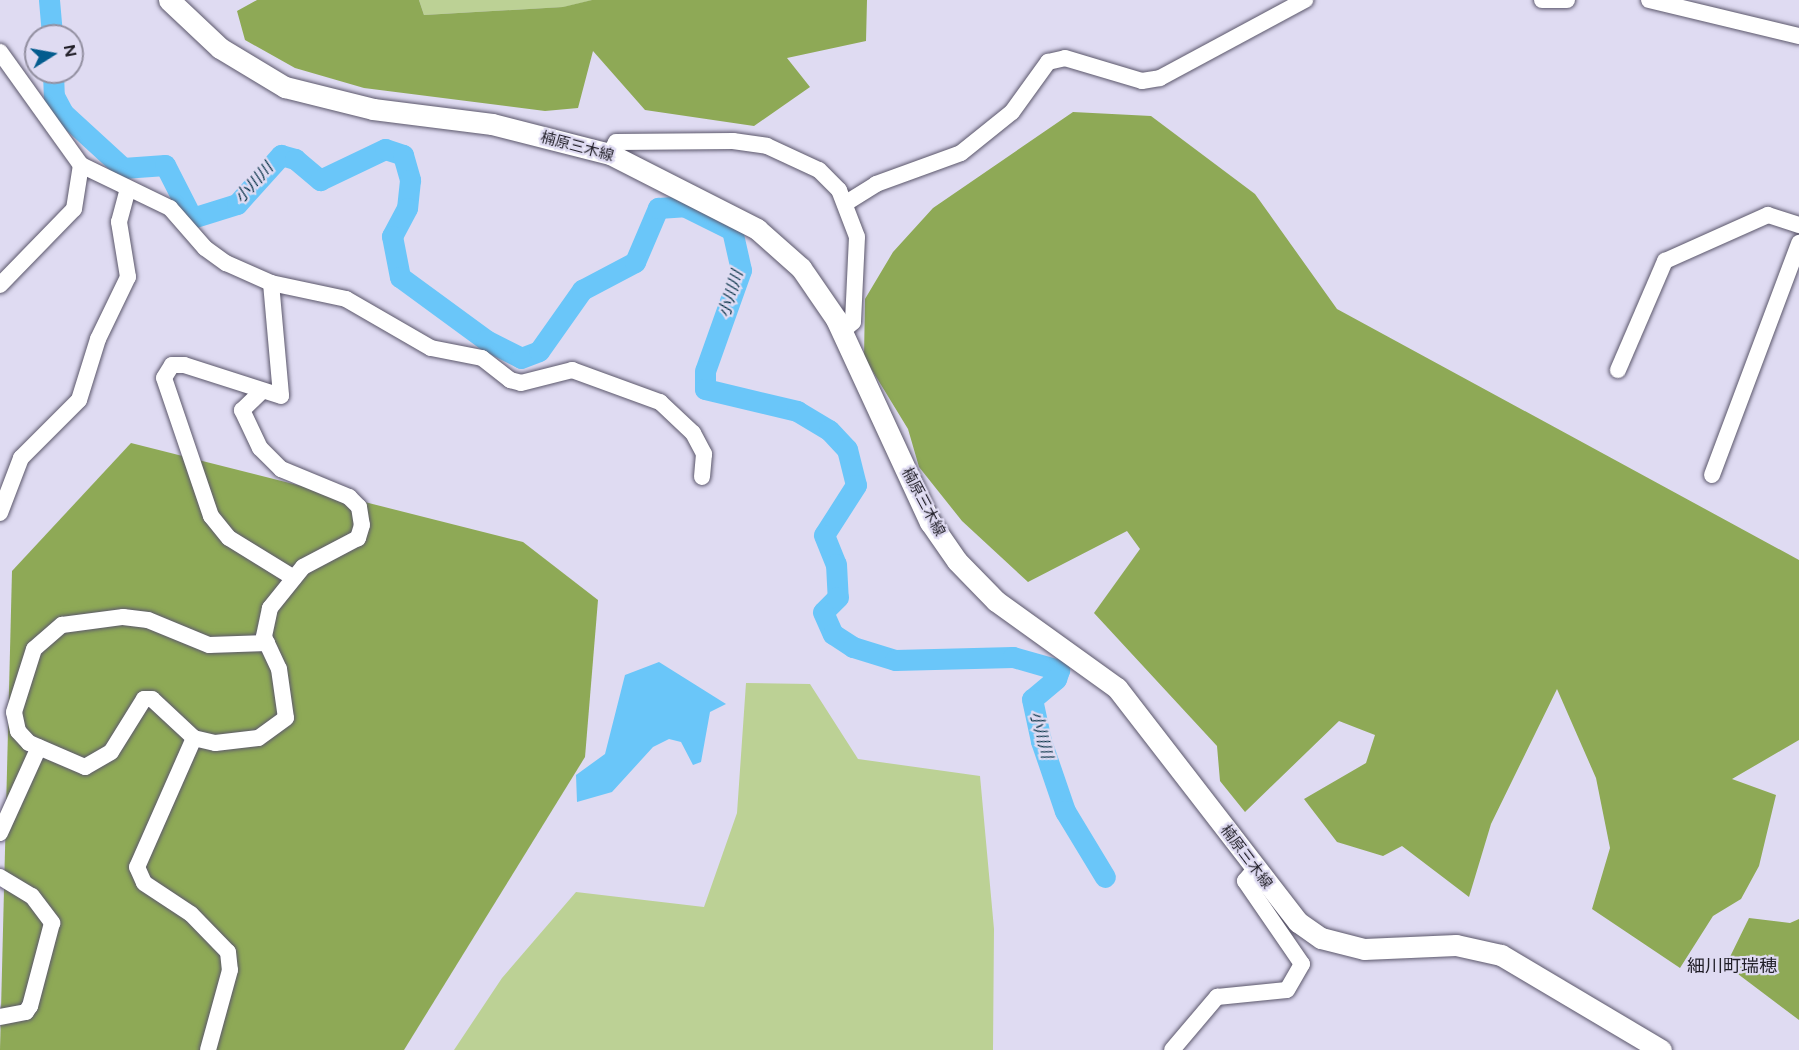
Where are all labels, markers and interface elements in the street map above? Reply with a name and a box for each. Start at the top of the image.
north arrow [24,24,84,84]
text: N [60,43,81,59]
street label: 楠原三木線 [538,129,616,165]
water label: 小川川 [231,159,277,207]
water label: 小川川 [715,268,747,320]
street label: 楠原三木線 [897,465,949,539]
water label: 小川川 [1026,709,1056,761]
street label: 楠原三木線 [1216,822,1276,892]
district label: 細川町瑞穂 [1687,955,1777,977]

